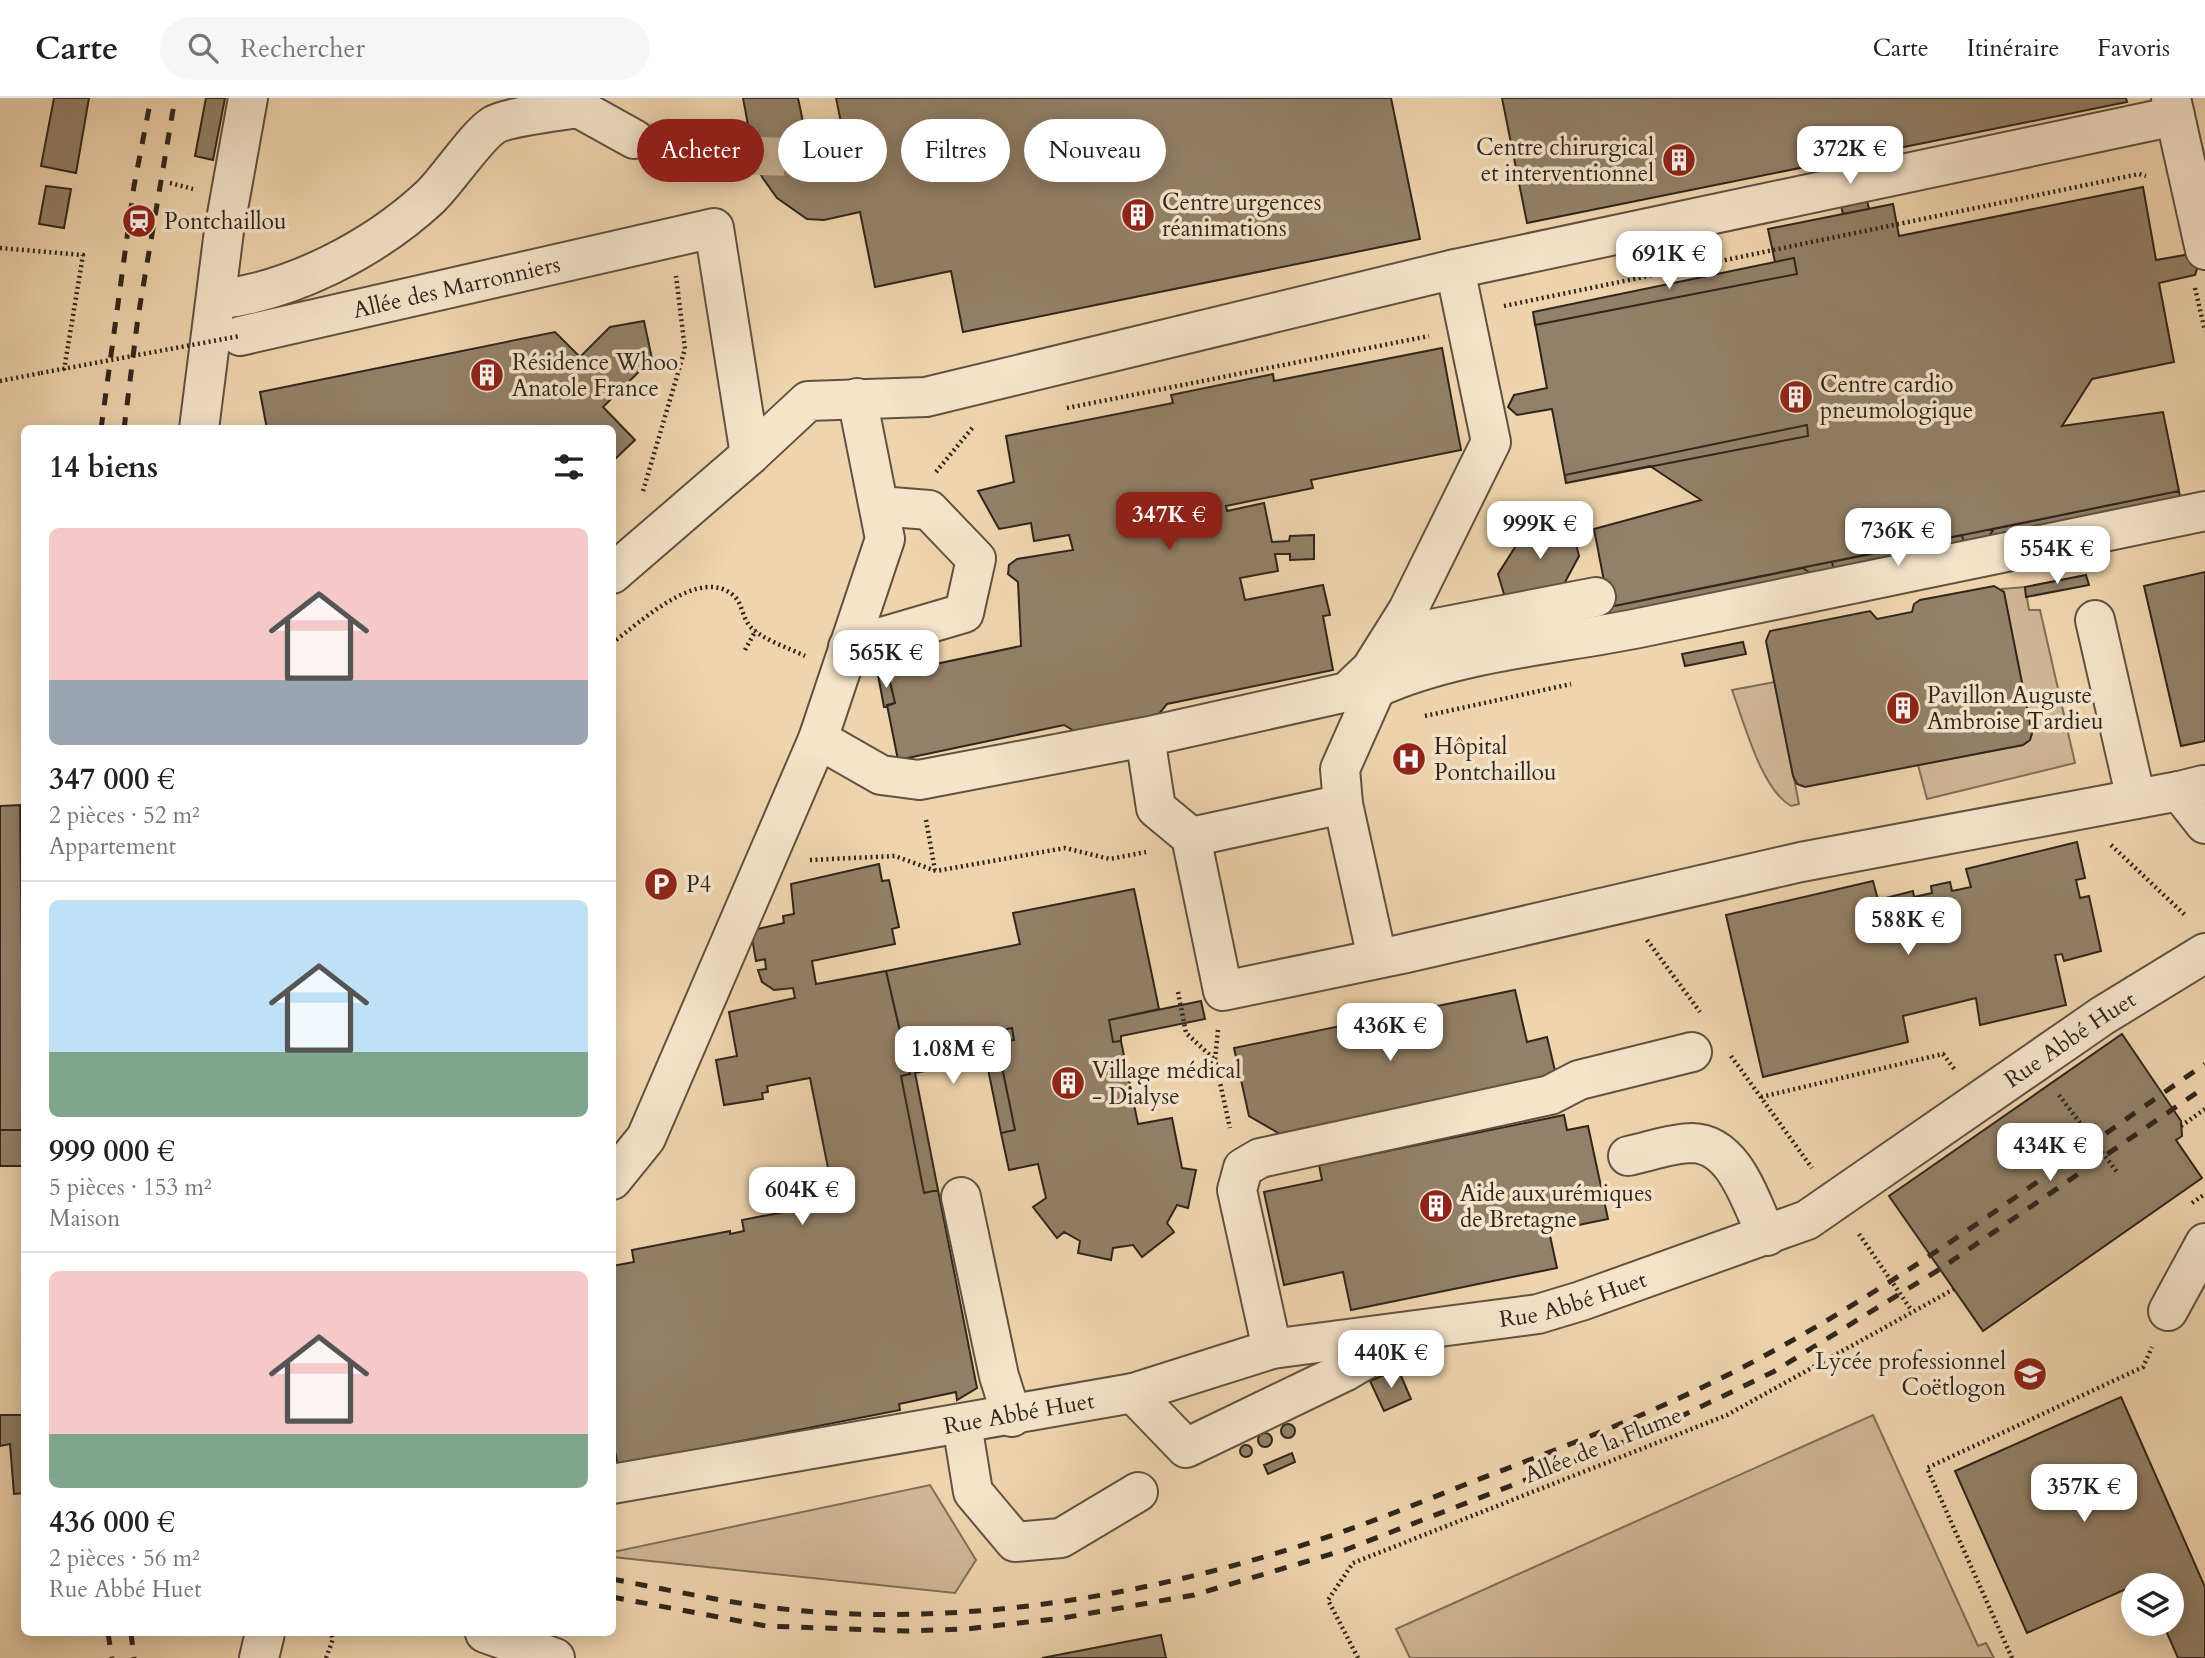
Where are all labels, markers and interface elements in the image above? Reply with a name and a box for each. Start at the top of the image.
search box [160,17,650,80]
text: Carte [35,26,118,71]
icon: search [184,29,222,67]
text: Rechercher [240,31,365,66]
text: Carte [1873,32,1929,65]
text: Itinéraire [1967,32,2059,65]
text: Favoris [2097,32,2170,65]
chip: Acheter [637,119,764,182]
chip: Louer [778,119,887,182]
chip: Filtres [901,119,1010,182]
chip: Nouveau [1024,119,1166,182]
pin: 372K € [1793,126,1907,186]
place label: Centre chirurgical et interventionnel [1476,132,1654,189]
text: 372K € [1813,133,1887,164]
building icon: Centre chirurgical et interventionnel [1660,141,1698,179]
place label: Centre urgences réanimations [1162,187,1321,244]
building icon: Centre urgences réanimations [1119,196,1157,234]
station icon: Pontchaillou [120,202,158,240]
place label: Pontchaillou [164,206,287,237]
pin: 691K € [1612,232,1726,291]
text: 691K € [1632,238,1706,269]
street label: Allée des Marronniers [350,248,563,325]
place label: Résidence Whoo Anatole France [512,347,678,404]
building icon: Résidence Whoo Anatole France [468,356,506,394]
place label: Centre cardio pneumologique [1820,369,1973,426]
building icon: Centre cardio pneumologique [1777,378,1815,416]
text: 14 biens [49,447,158,488]
icon: filters [550,448,588,486]
pin: 347K € [1112,492,1226,552]
text: 347K € [1132,499,1206,530]
pin: 999K € [1483,502,1597,561]
text: 999K € [1503,508,1577,539]
pin: 736K € [1841,508,1955,568]
text: 736K € [1861,515,1935,546]
pin: 554K € [2000,526,2114,586]
text: 554K € [2020,533,2094,564]
icon: home [256,573,382,699]
pin: 565K € [829,630,943,690]
text: 565K € [849,637,923,668]
place label: Pavillon Auguste Ambroise Tardieu [1927,680,2104,737]
building icon: Pavillon Auguste Ambroise Tardieu [1884,689,1922,727]
place label: Hôpital Pontchaillou [1434,731,1557,788]
hospital icon: Hôpital Pontchaillou [1390,740,1428,778]
text: 347 000 € [49,759,175,800]
text: 2 pièces · 52 m² [49,800,200,831]
text: Appartement [49,831,176,862]
parking icon: P4 [642,865,680,903]
place label: P4 [686,869,712,900]
pin: 588K € [1851,898,1965,957]
text: 588K € [1871,904,1945,935]
icon: home [256,945,382,1071]
street label: Rue Abbé Huet [1998,984,2141,1095]
pin: 436K € [1333,1004,1447,1063]
text: 436K € [1353,1010,1427,1041]
pin: 1.08M € [888,1026,1018,1086]
text: 1.08M € [911,1033,995,1064]
place label: Village médical - Dialyse [1092,1055,1242,1112]
building icon: Village médical - Dialyse [1049,1064,1087,1102]
pin: 434K € [1993,1124,2107,1183]
text: 434K € [2013,1130,2087,1161]
text: 999 000 € [49,1131,175,1172]
pin: 604K € [745,1168,859,1227]
text: 5 pièces · 153 m² [49,1172,212,1203]
text: 604K € [765,1174,839,1205]
place label: Aide aux urémiques de Bretagne [1460,1178,1652,1235]
building icon: Aide aux urémiques de Bretagne [1417,1187,1455,1225]
text: Maison [49,1203,120,1234]
street label: Rue Abbé Huet [1497,1263,1651,1334]
icon: home [256,1316,382,1442]
pin: 440K € [1334,1330,1448,1390]
text: 440K € [1354,1337,1428,1368]
place label: Lycée professionnel Coëtlogon [1815,1346,2006,1403]
school or university icon: Lycée professionnel Coëtlogon [2011,1355,2049,1393]
street label: Rue Abbé Huet [941,1385,1097,1441]
street label: Allée de la Flume [1520,1399,1686,1491]
pin: 357K € [2027,1464,2141,1524]
text: 357K € [2047,1471,2121,1502]
text: 436 000 € [49,1502,175,1543]
text: 2 pièces · 56 m² [49,1543,200,1574]
map controls [2121,1573,2184,1636]
button: layers [2121,1573,2184,1636]
text: Rue Abbé Huet [49,1574,201,1605]

